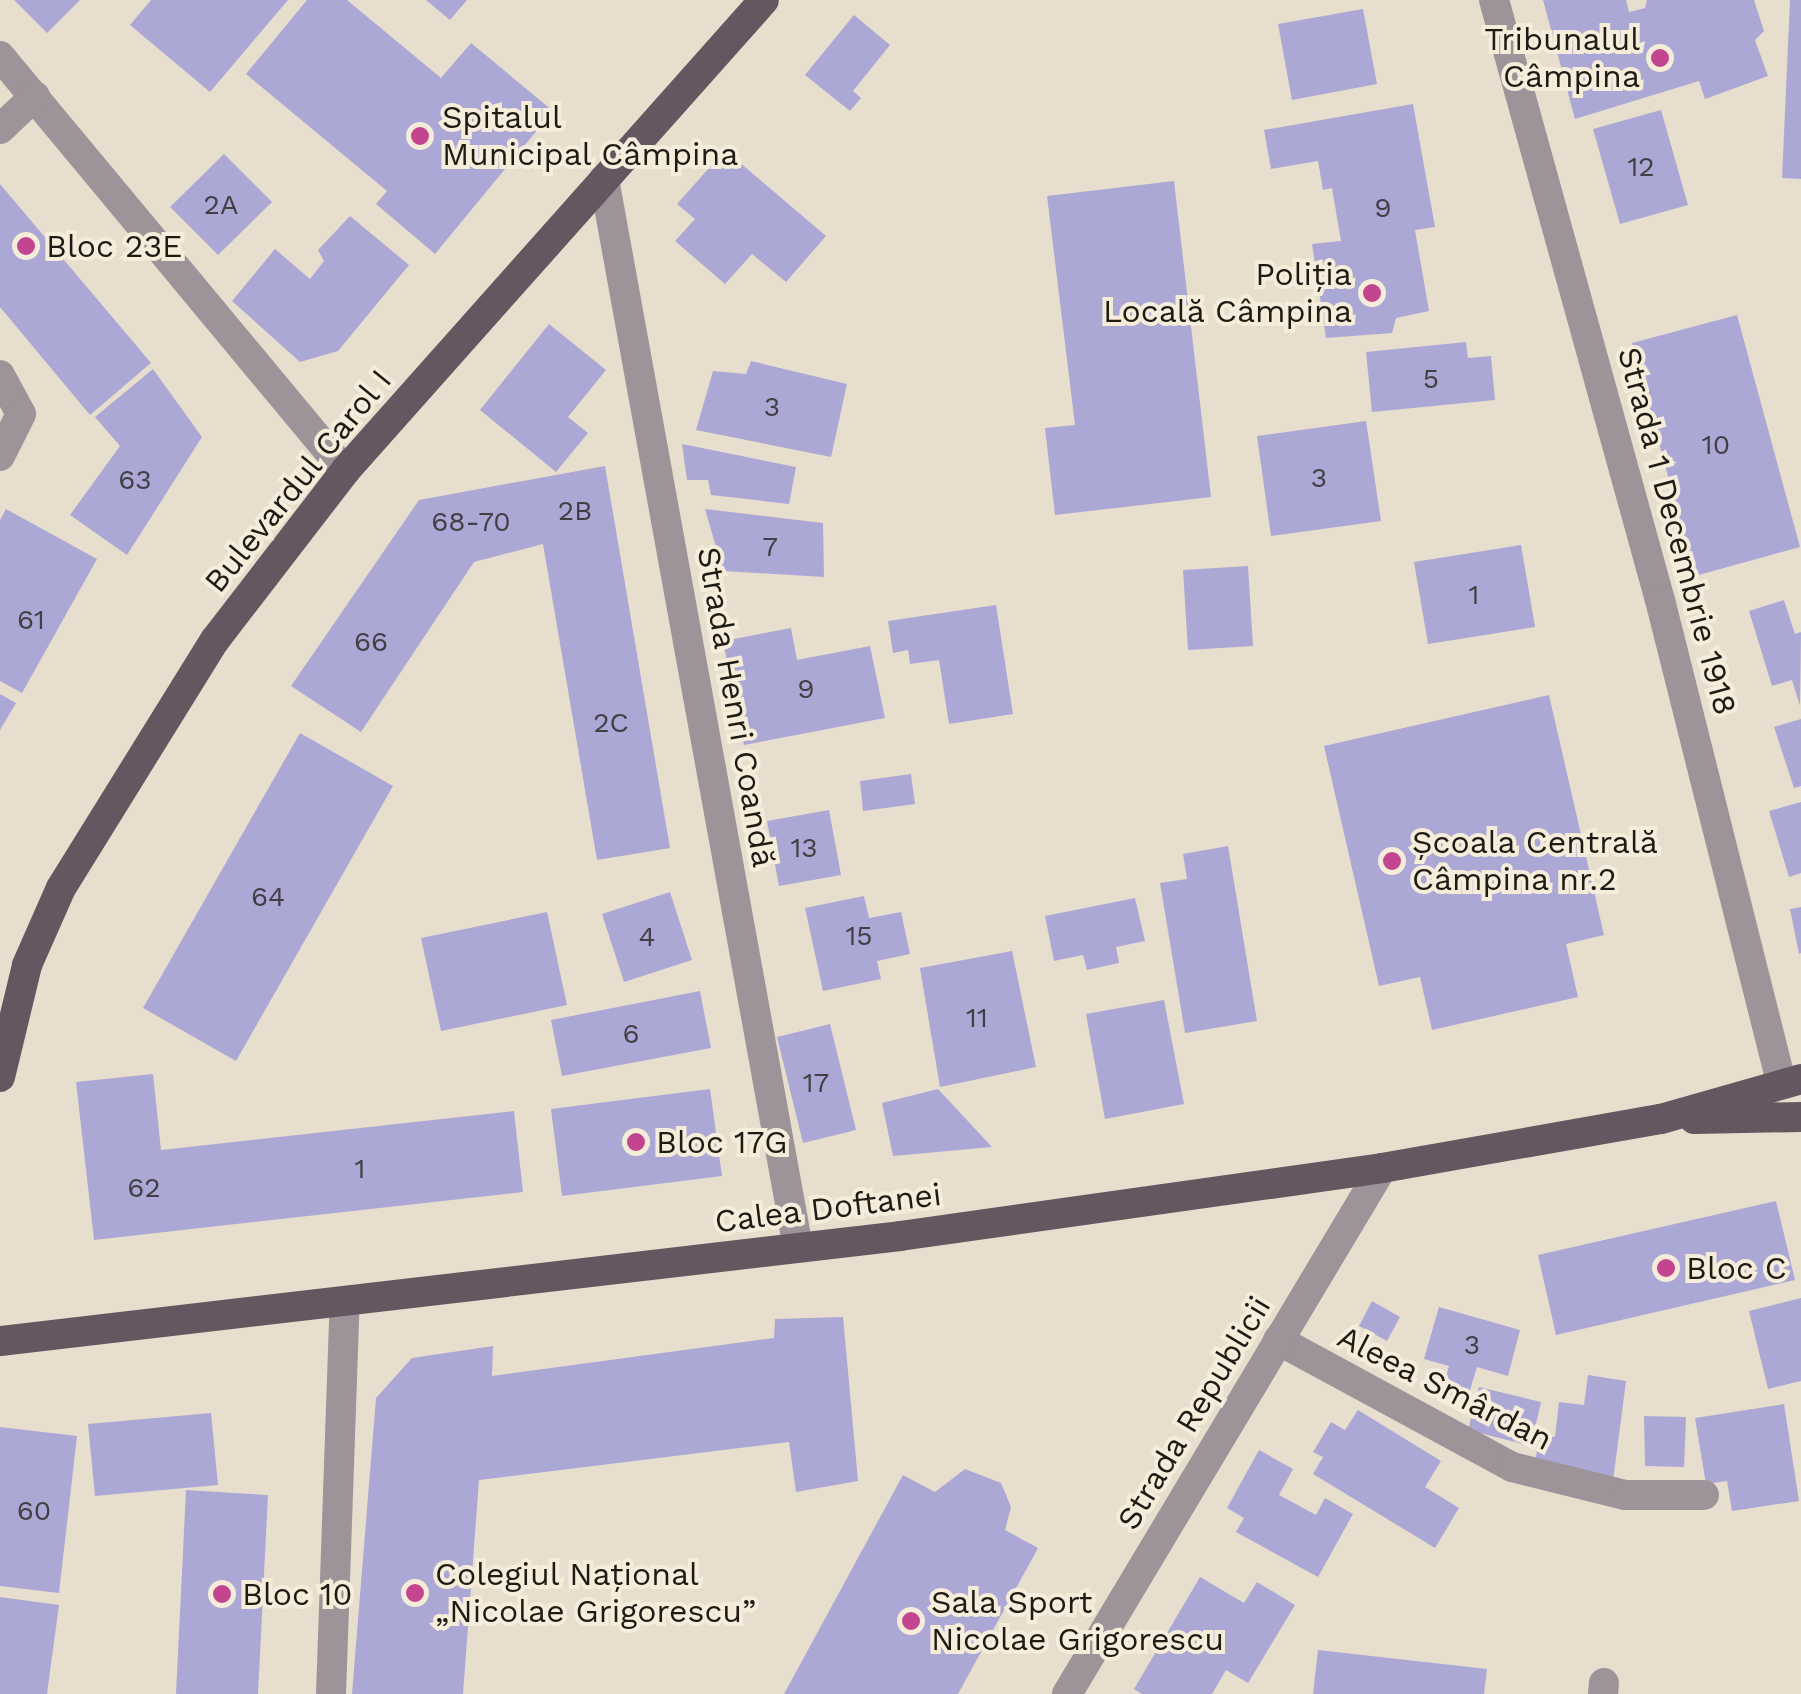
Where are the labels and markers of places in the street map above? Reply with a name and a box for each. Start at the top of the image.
place label: Tribunalul Câmpina [1484,21,1640,96]
marker: Tribunalul Câmpina [1649,47,1671,69]
place label: Spitalul Municipal Câmpina [442,99,740,174]
marker: Spitalul Municipal Câmpina [407,123,433,149]
place label: Bloc 23E [46,227,182,265]
marker: Bloc 23E [15,235,37,257]
place label: Poliția Locală Câmpina [1102,256,1352,331]
marker: Poliția Locală Câmpina [1361,282,1383,304]
place label: Școala Centrală Câmpina nr.2 [1412,824,1659,899]
marker: Școala Centrală Câmpina nr.2 [1381,850,1403,872]
place label: Bloc 17G [656,1123,788,1161]
marker: Bloc 17G [625,1131,647,1153]
place label: Bloc C [1686,1249,1787,1287]
marker: Bloc C [1655,1257,1677,1279]
place label: Colegiul Național „Nicolae Grigorescu” [435,1556,756,1631]
place label: Bloc 10 [242,1575,353,1613]
marker: Colegiul Național „Nicolae Grigorescu” [404,1582,426,1604]
marker: Bloc 10 [211,1583,233,1605]
place label: Sala Sport Nicolae Grigorescu [931,1584,1224,1659]
marker: Sala Sport Nicolae Grigorescu [900,1610,922,1632]

